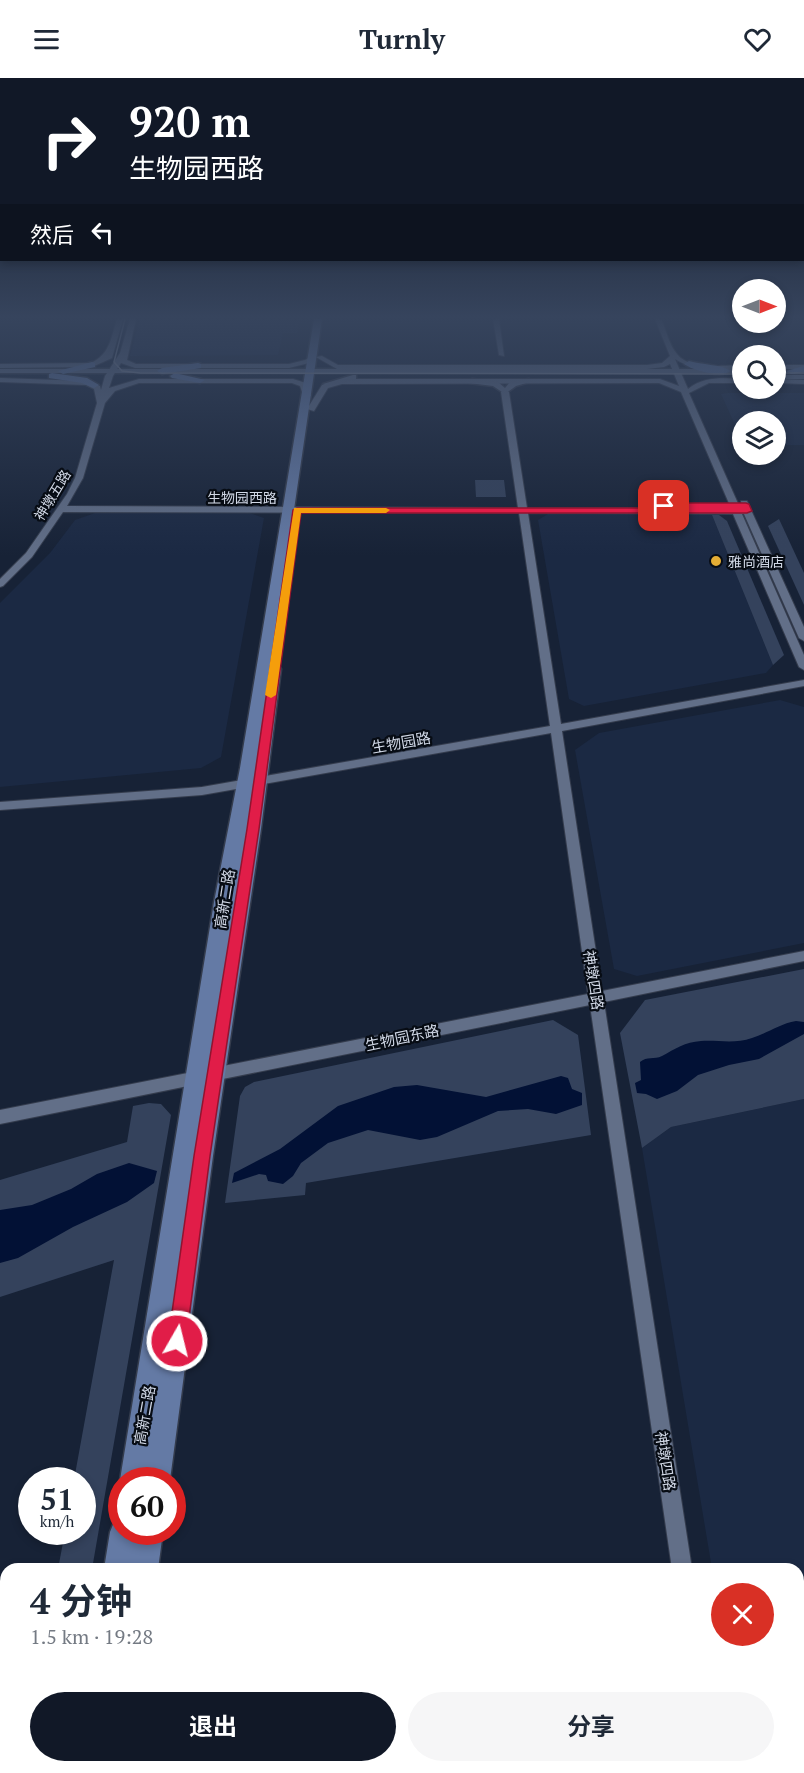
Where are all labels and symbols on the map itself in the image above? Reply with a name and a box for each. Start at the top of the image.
north arrow [732,279,786,333]
street label: 神墩五路 [29,466,75,524]
pin [638,480,689,531]
street label: 生物园西路 [207,488,277,507]
place label: 雅尚酒店 [728,552,784,571]
marker: 雅尚酒店 [709,554,723,568]
street label: 生物园路 [370,727,432,757]
street label: 高新二路 [209,868,239,930]
street label: 神墩四路 [579,949,609,1011]
street label: 生物园东路 [363,1019,441,1055]
position arrow [145,1309,209,1373]
street label: 高新二路 [129,1384,159,1446]
street label: 神墩四路 [651,1430,681,1492]
speed limit sign: 60 [108,1467,186,1545]

